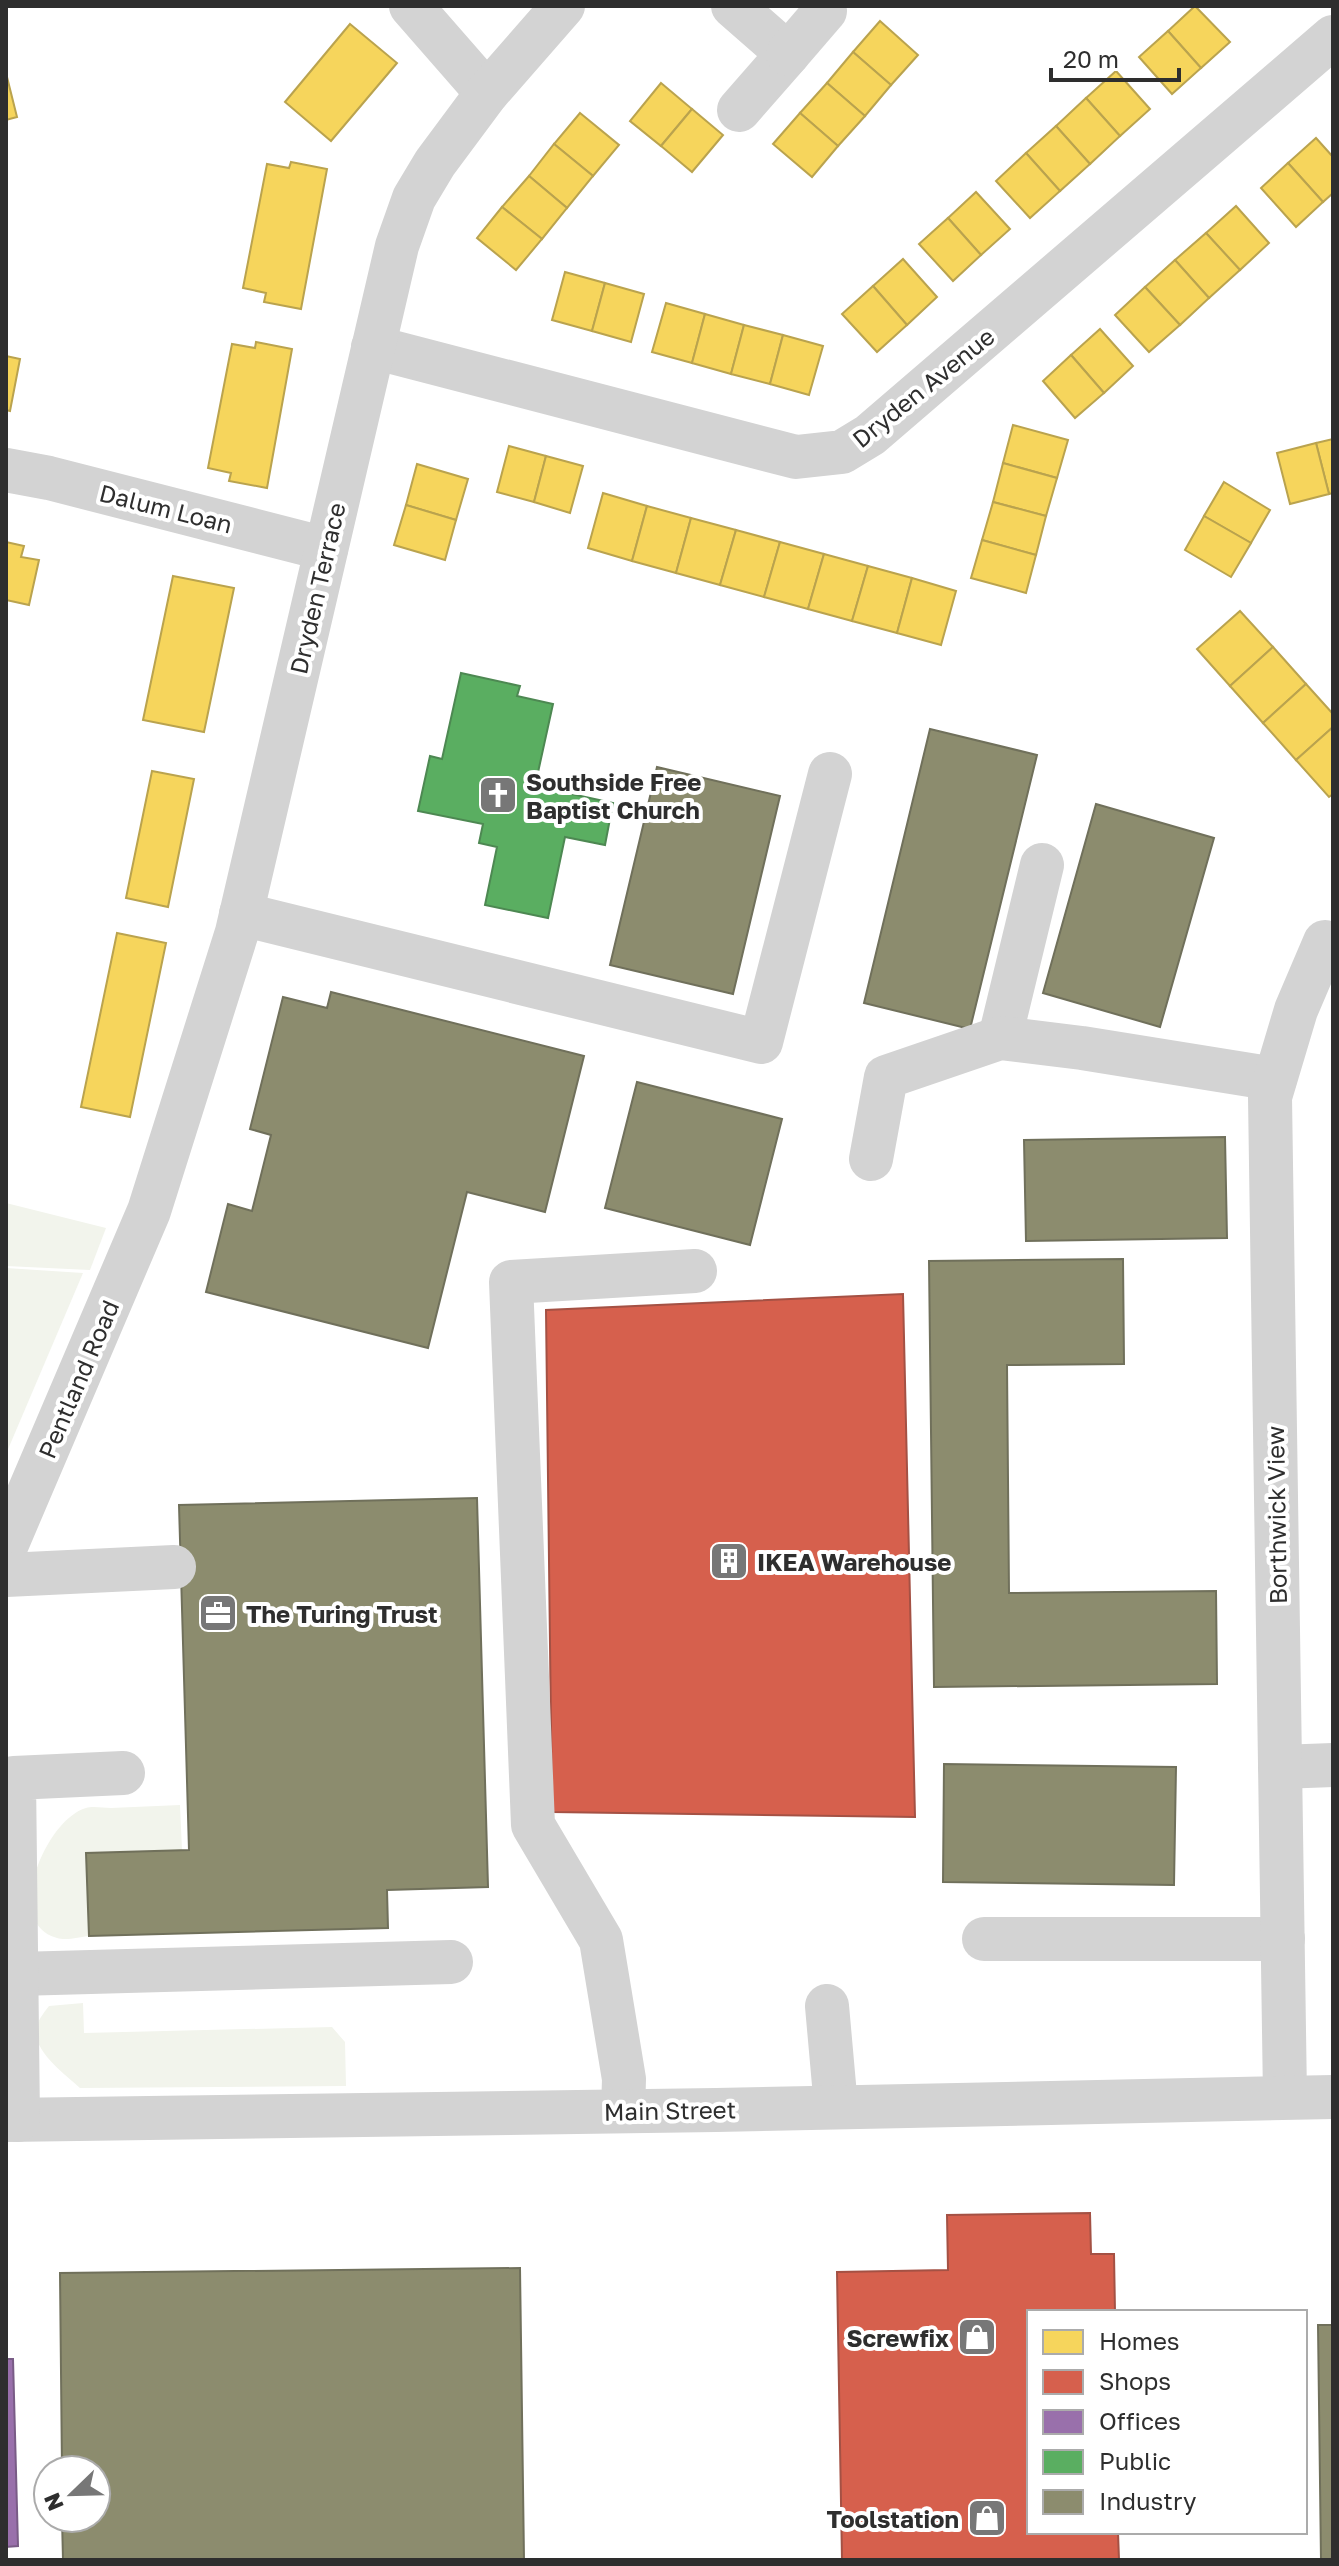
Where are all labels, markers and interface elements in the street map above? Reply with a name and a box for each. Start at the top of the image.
scale bar [1051,32,1179,82]
text: 20 m [1063,44,1119,73]
street label: Dryden Avenue [846,321,1000,453]
street label: Dalum Loan [97,477,235,539]
street label: Dryden Terrace [283,499,351,677]
place label: Southside Free Baptist Church [526,767,701,824]
church icon: Southside Free Baptist Church [477,774,519,816]
street label: Pentland Road [32,1296,124,1462]
street label: Borthwick View [1260,1425,1292,1605]
building icon: IKEA Warehouse [708,1540,750,1582]
place label: IKEA Warehouse [757,1547,952,1576]
office icon: The Turing Trust [197,1592,239,1634]
place label: The Turing Trust [246,1599,438,1628]
street label: Main Street [604,2094,736,2126]
legend [1027,2310,1307,2534]
shop icon: Screwfix [956,2316,998,2358]
place label: Screwfix [846,2323,949,2352]
text: Homes [1099,2326,1180,2355]
text: Shops [1099,2366,1171,2395]
text: Offices [1099,2406,1181,2435]
text: Public [1099,2446,1171,2475]
north arrow [32,2454,112,2534]
text: Industry [1099,2486,1196,2515]
text: N [37,2489,69,2515]
shop icon: Toolstation [966,2497,1008,2539]
place label: Toolstation [827,2504,959,2533]

